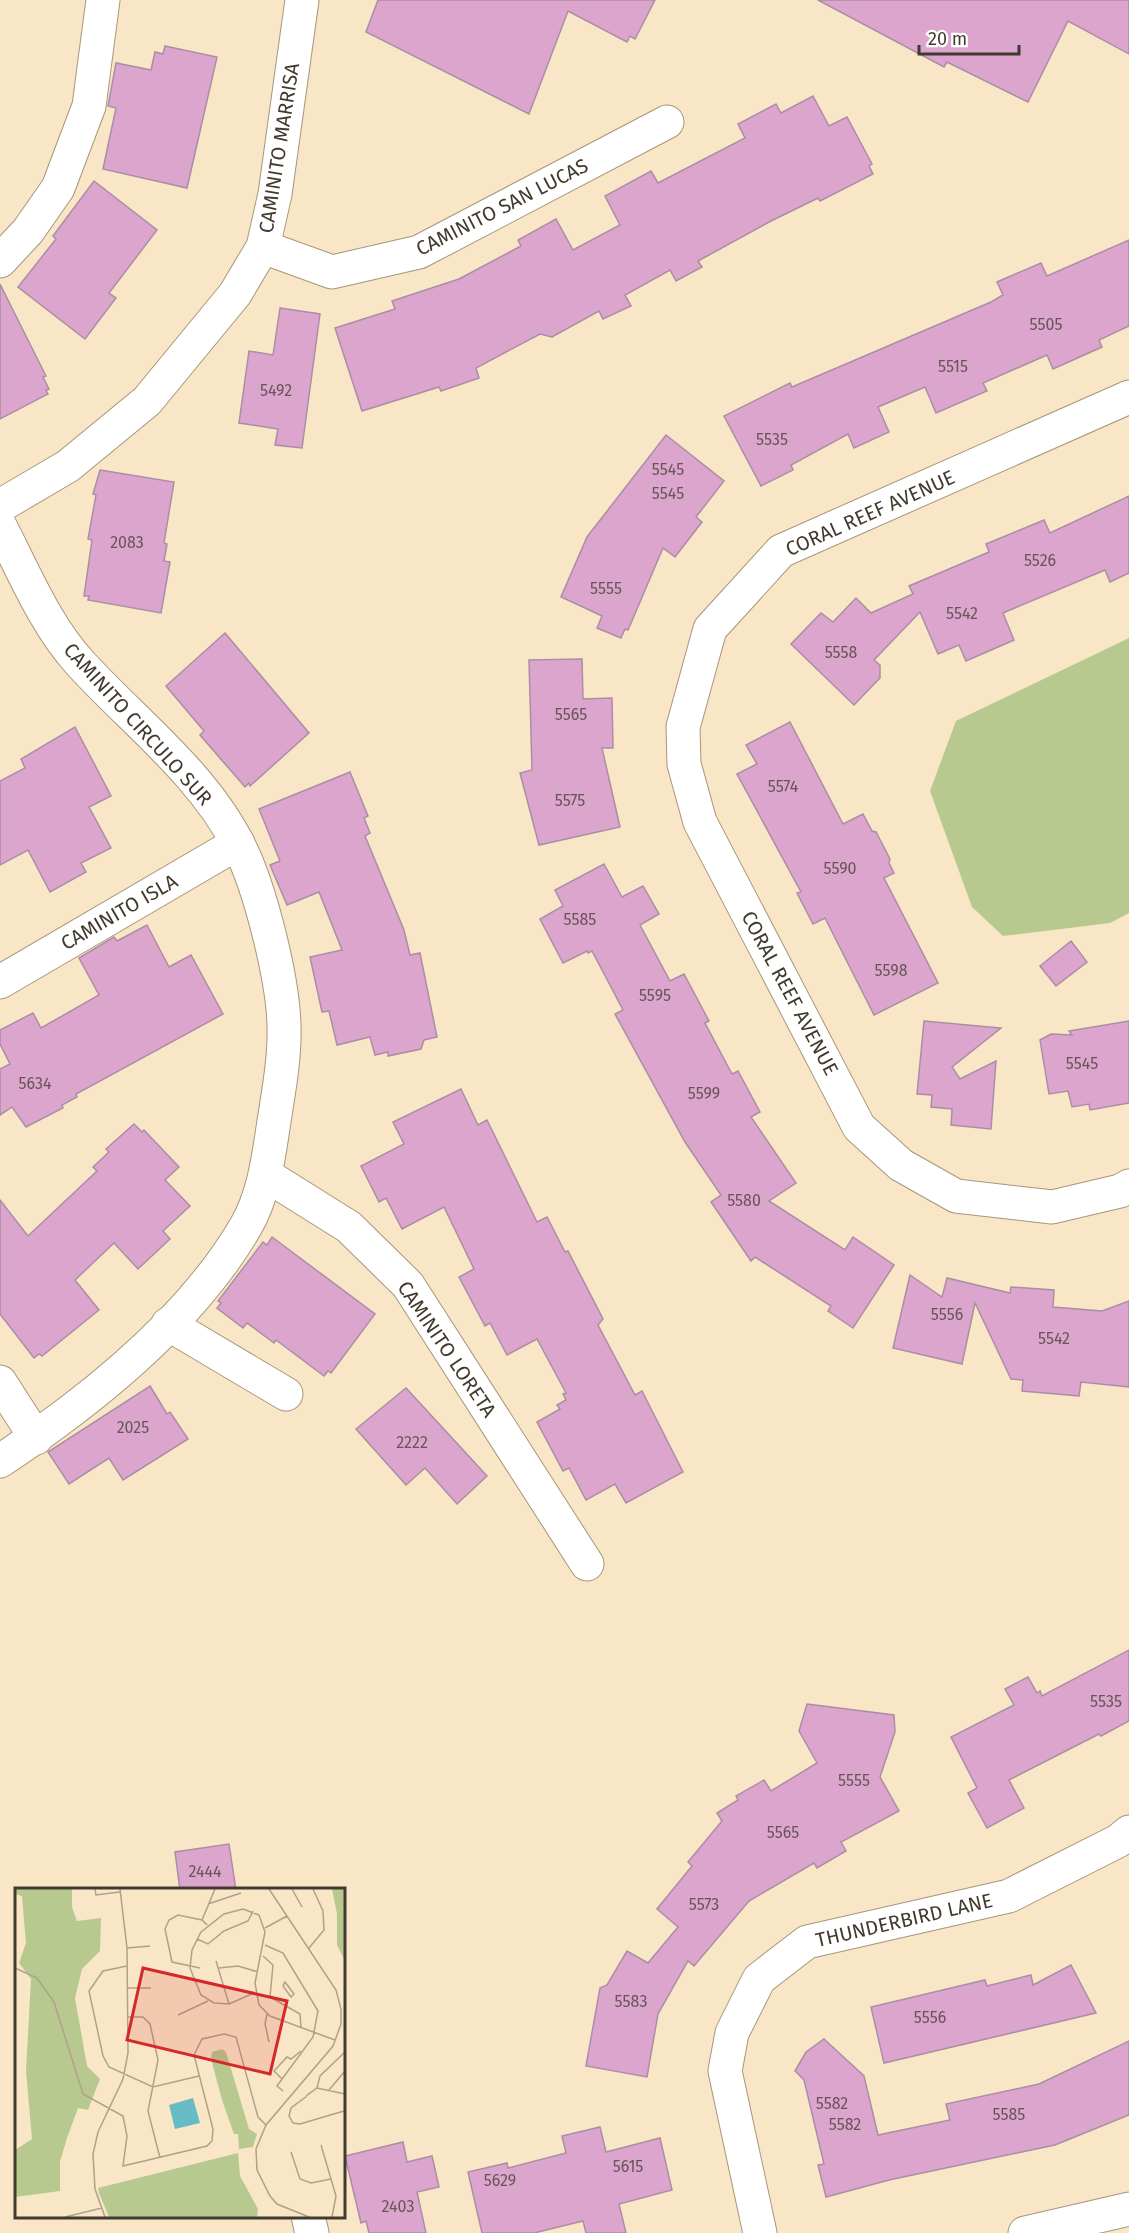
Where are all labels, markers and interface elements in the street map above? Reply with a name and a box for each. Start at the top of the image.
scale bar [919,18,1020,56]
text: 20 m [928,28,967,50]
street label: CAMINITO MARRISA [254,61,304,235]
street label: CAMINITO SAN LUCAS [412,153,592,261]
house number: 5505 [1030,315,1062,334]
house number: 5515 [938,357,968,376]
house number: 5492 [260,381,292,400]
house number: 5535 [756,430,788,449]
house number: 5545 [652,460,684,479]
street label: CORAL REEF AVENUE [782,465,958,561]
house number: 5545 [652,484,684,503]
house number: 2083 [110,533,144,552]
house number: 5526 [1024,551,1056,570]
house number: 5555 [590,579,622,598]
house number: 5542 [946,604,978,623]
street label: CAMINITO CIRCULO SUR [59,638,217,810]
house number: 5558 [825,643,858,662]
house number: 5565 [555,705,587,724]
house number: 5574 [768,777,799,796]
house number: 5575 [555,791,585,810]
house number: 5590 [823,859,857,878]
street label: CAMINITO ISLA [56,869,182,955]
street label: CORAL REEF AVENUE [737,907,843,1079]
house number: 5585 [564,910,596,929]
house number: 5598 [875,961,908,980]
house number: 5595 [639,986,671,1005]
house number: 5545 [1066,1054,1098,1073]
house number: 5634 [19,1074,52,1093]
house number: 5599 [688,1084,720,1103]
house number: 5580 [727,1191,761,1210]
street label: CAMINITO LORETA [393,1276,502,1422]
house number: 5556 [931,1305,963,1324]
house number: 5542 [1038,1329,1070,1348]
house number: 2025 [117,1418,149,1437]
house number: 2222 [396,1433,428,1452]
house number: 5535 [1090,1692,1122,1711]
house number: 5555 [838,1771,870,1790]
house number: 5565 [767,1823,799,1842]
house number: 2444 [188,1862,222,1881]
inset map [15,1888,345,2218]
street label: THUNDERBIRD LANE [813,1888,995,1952]
house number: 5573 [689,1895,719,1914]
house number: 5583 [615,1992,647,2011]
house number: 5556 [914,2008,946,2027]
house number: 5582 [816,2094,848,2113]
house number: 5585 [993,2105,1025,2124]
house number: 5582 [829,2115,861,2134]
house number: 5615 [613,2157,643,2176]
house number: 5629 [484,2171,516,2190]
house number: 2403 [382,2197,414,2216]

